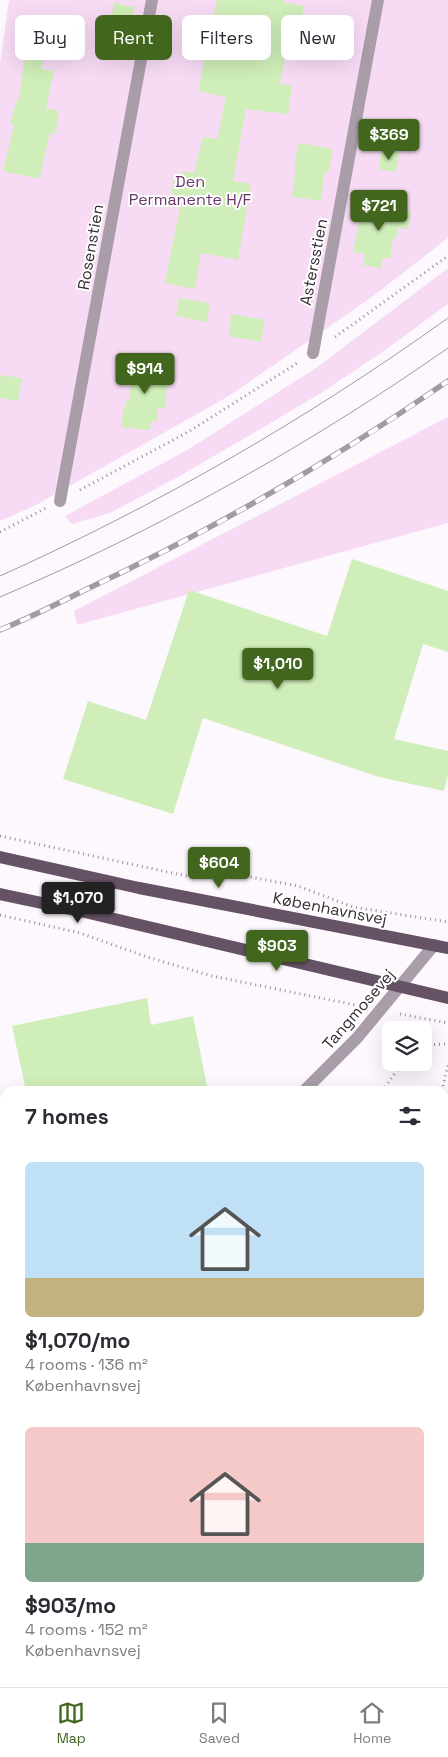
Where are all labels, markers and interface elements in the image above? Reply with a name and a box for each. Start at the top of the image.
chip: Buy [15,15,85,60]
chip: Rent [95,15,172,60]
chip: Filters [182,15,271,60]
chip: New [281,15,354,60]
pin: $369 [359,119,419,161]
text: $369 [369,124,409,145]
park label: Den Permanente H/F [129,171,252,210]
pin: $721 [349,190,409,232]
text: $721 [361,195,397,216]
street label: Rosenstien [73,203,108,292]
street label: Astersstien [295,217,332,307]
pin: $914 [115,352,175,395]
text: $914 [127,358,164,379]
pin: $1,010 [237,648,319,690]
text: $1,010 [253,653,303,674]
pin: $604 [189,846,249,889]
text: $604 [199,852,239,873]
pin: $1,070 [37,882,119,924]
text: $1,070 [53,887,103,908]
street label: Københavnsvej [271,887,389,930]
pin: $903 [247,930,307,972]
text: $903 [257,935,297,956]
street label: Tangmosevej [318,965,399,1054]
map controls [382,1021,432,1071]
button: layers [382,1021,432,1071]
icon: filters [396,1102,424,1130]
text: 7 homes [25,1103,109,1130]
icon: home [180,1194,270,1284]
text: $1,070/mo [25,1327,130,1354]
text: 4 rooms · 136 m² [25,1354,148,1375]
text: Københavnsvej [25,1375,141,1396]
icon: home [180,1459,270,1549]
text: $903/mo [25,1592,116,1619]
text: 4 rooms · 152 m² [25,1619,148,1640]
text: Københavnsvej [25,1640,141,1661]
tab: Map [57,1699,86,1747]
tab: Saved [199,1699,240,1747]
tab: Home [353,1699,391,1747]

